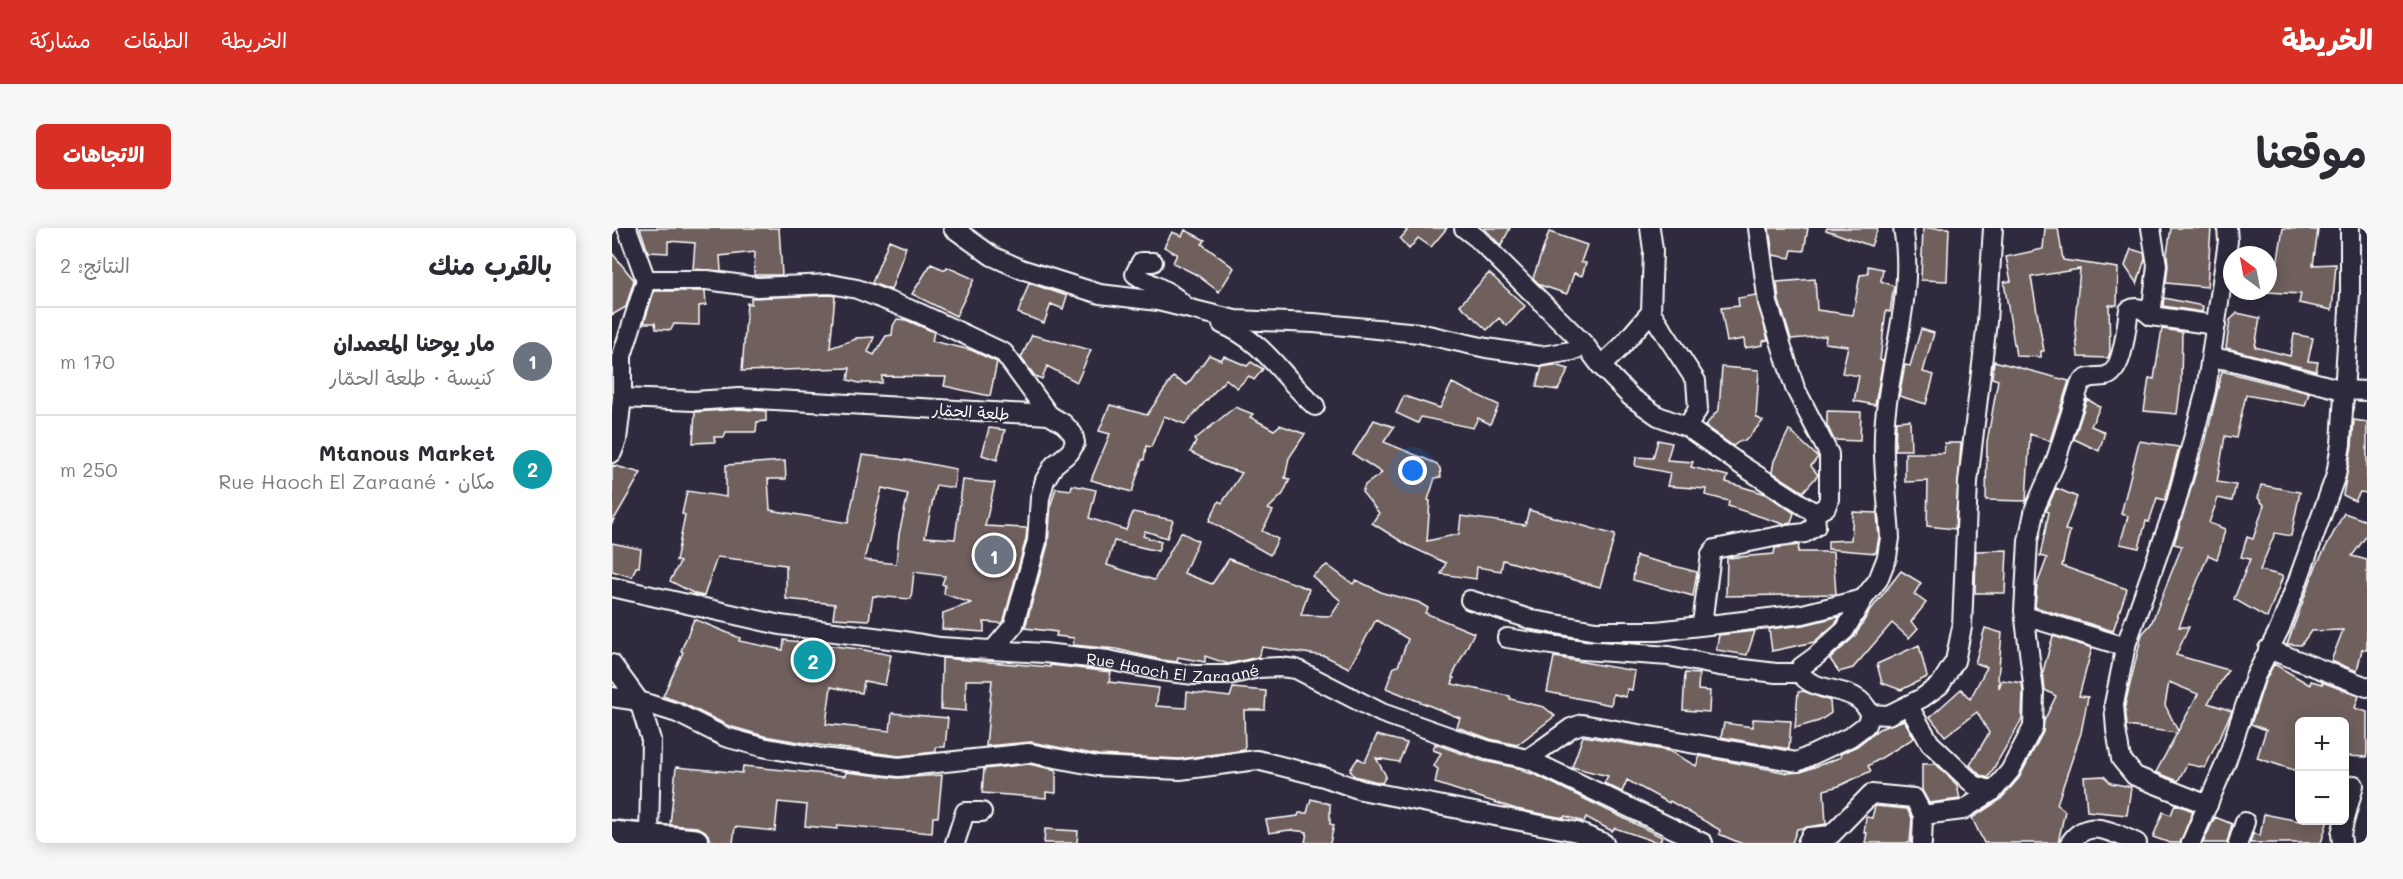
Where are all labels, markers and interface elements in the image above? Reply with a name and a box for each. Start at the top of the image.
text: الخريطة [2282,21,2373,57]
text: مشاركة [30,26,91,53]
text: الطبقات [124,26,189,53]
text: الخريطة [222,26,287,53]
button: الاتجاهات [36,124,171,189]
text: موقعنا [2256,124,2367,179]
north arrow [2223,246,2277,300]
text: بالقرب منك [429,248,552,282]
text: النتائج: 2 [60,252,130,278]
text: مار يوحنا المعمدان [333,328,495,357]
text: 170 m [60,348,115,374]
text: 1 [528,348,537,374]
text: كنيسة · طلعة الحمّار [329,364,495,390]
street label: طلعة الحمّار [931,398,1010,424]
text: Mtanous Market [319,438,495,467]
text: 250 m [60,456,118,482]
text: 2 [527,456,538,482]
your location [1398,456,1427,485]
text: مكان · Rue Haoch El Zaraané [219,468,495,494]
pin: 1 [974,532,1013,578]
pin: 2 [794,638,832,682]
street label: Rue Haoch El Zaraané [1085,647,1261,686]
map controls [2295,717,2349,825]
button: + [2295,717,2349,771]
button: − [2295,771,2349,825]

